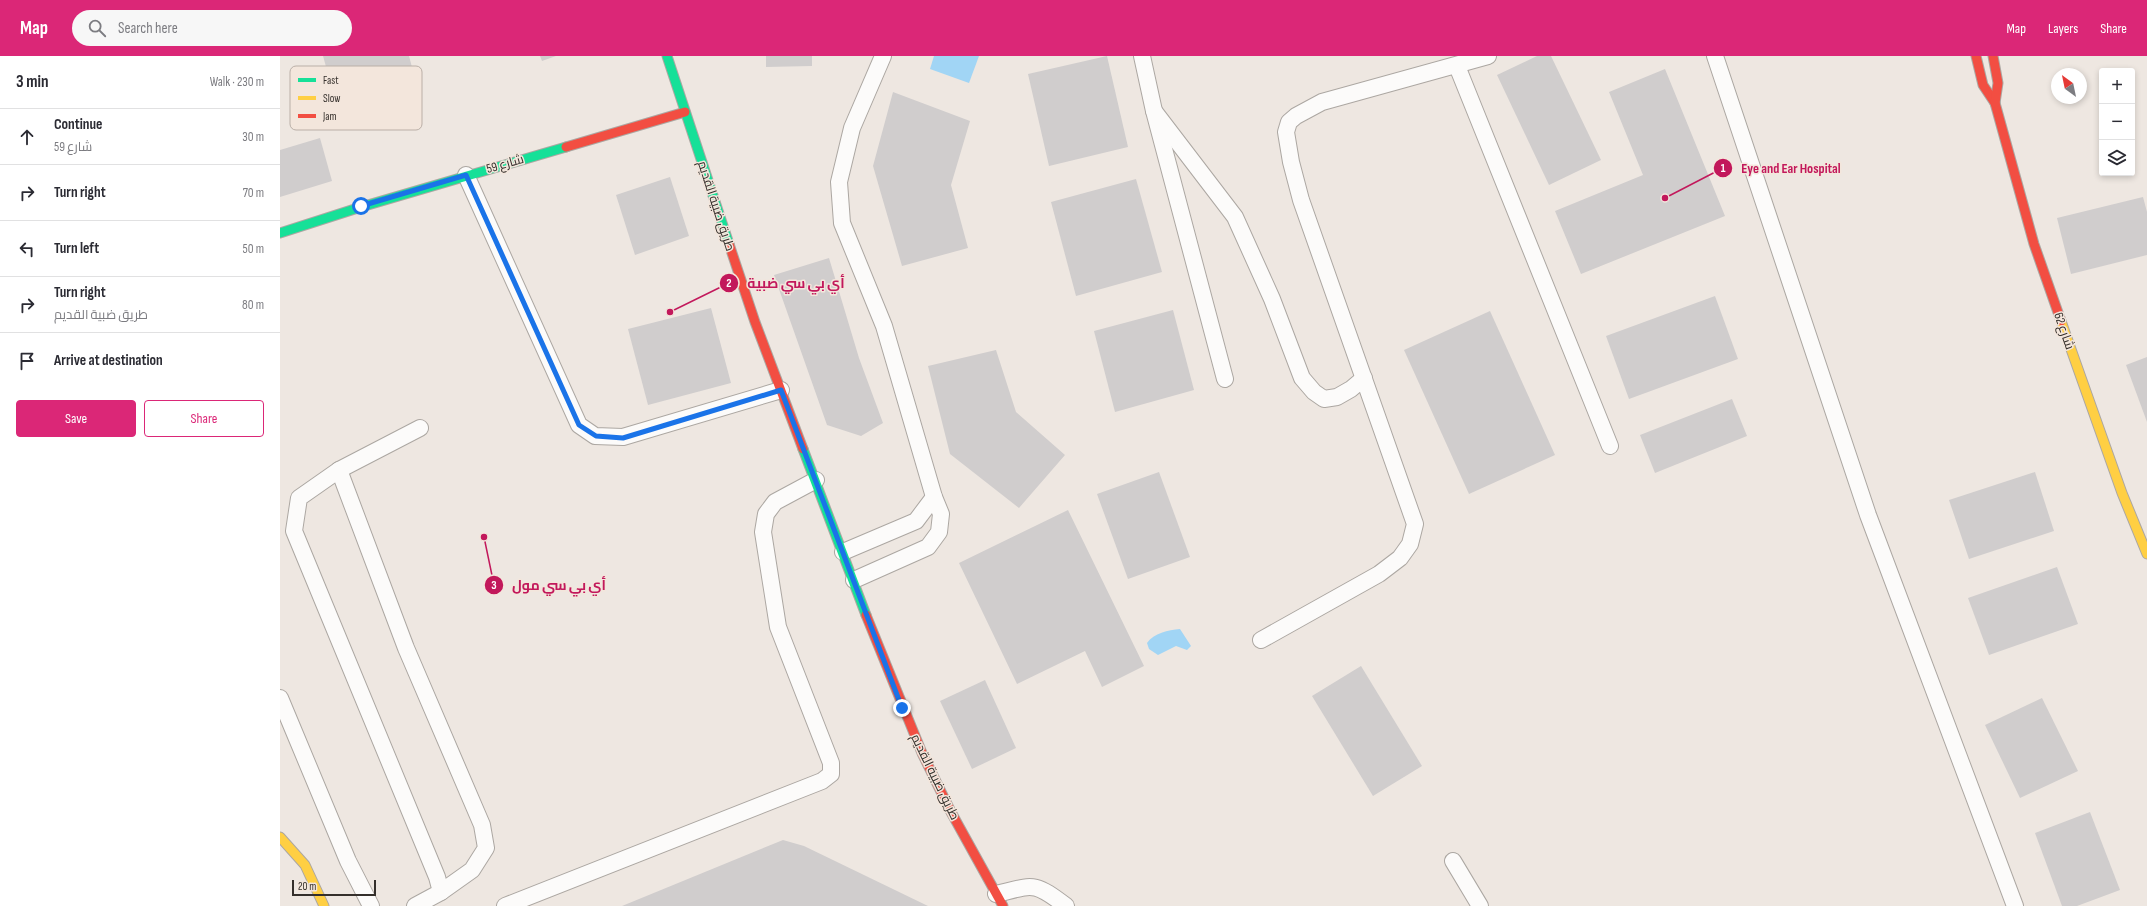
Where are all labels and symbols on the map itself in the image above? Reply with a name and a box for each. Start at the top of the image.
legend [290,66,422,130]
north arrow [2051,68,2087,104]
text: Fast [323,74,339,87]
text: Slow [323,92,340,105]
text: Jam [322,110,337,123]
street label: شارع 59 [484,151,526,177]
callout: Eye and Ear Hospital [1713,155,1849,181]
street label: طريق ضبية القديم [693,159,738,253]
text: Eye and Ear Hospital [1741,160,1841,177]
text: 1 [1721,161,1726,176]
route start [352,197,370,215]
callout: أي بي سي ضبية [719,270,853,296]
text: أي بي سي ضبية [747,274,845,295]
text: 2 [726,276,732,291]
street label: شارع 62 [2050,310,2078,352]
callout: أي بي سي مول [484,572,614,598]
text: أي بي سي مول [512,576,606,597]
text: 3 [491,578,497,593]
route end [893,699,911,717]
street label: طريق ضبية القديم [906,731,963,823]
scale bar [292,878,376,897]

